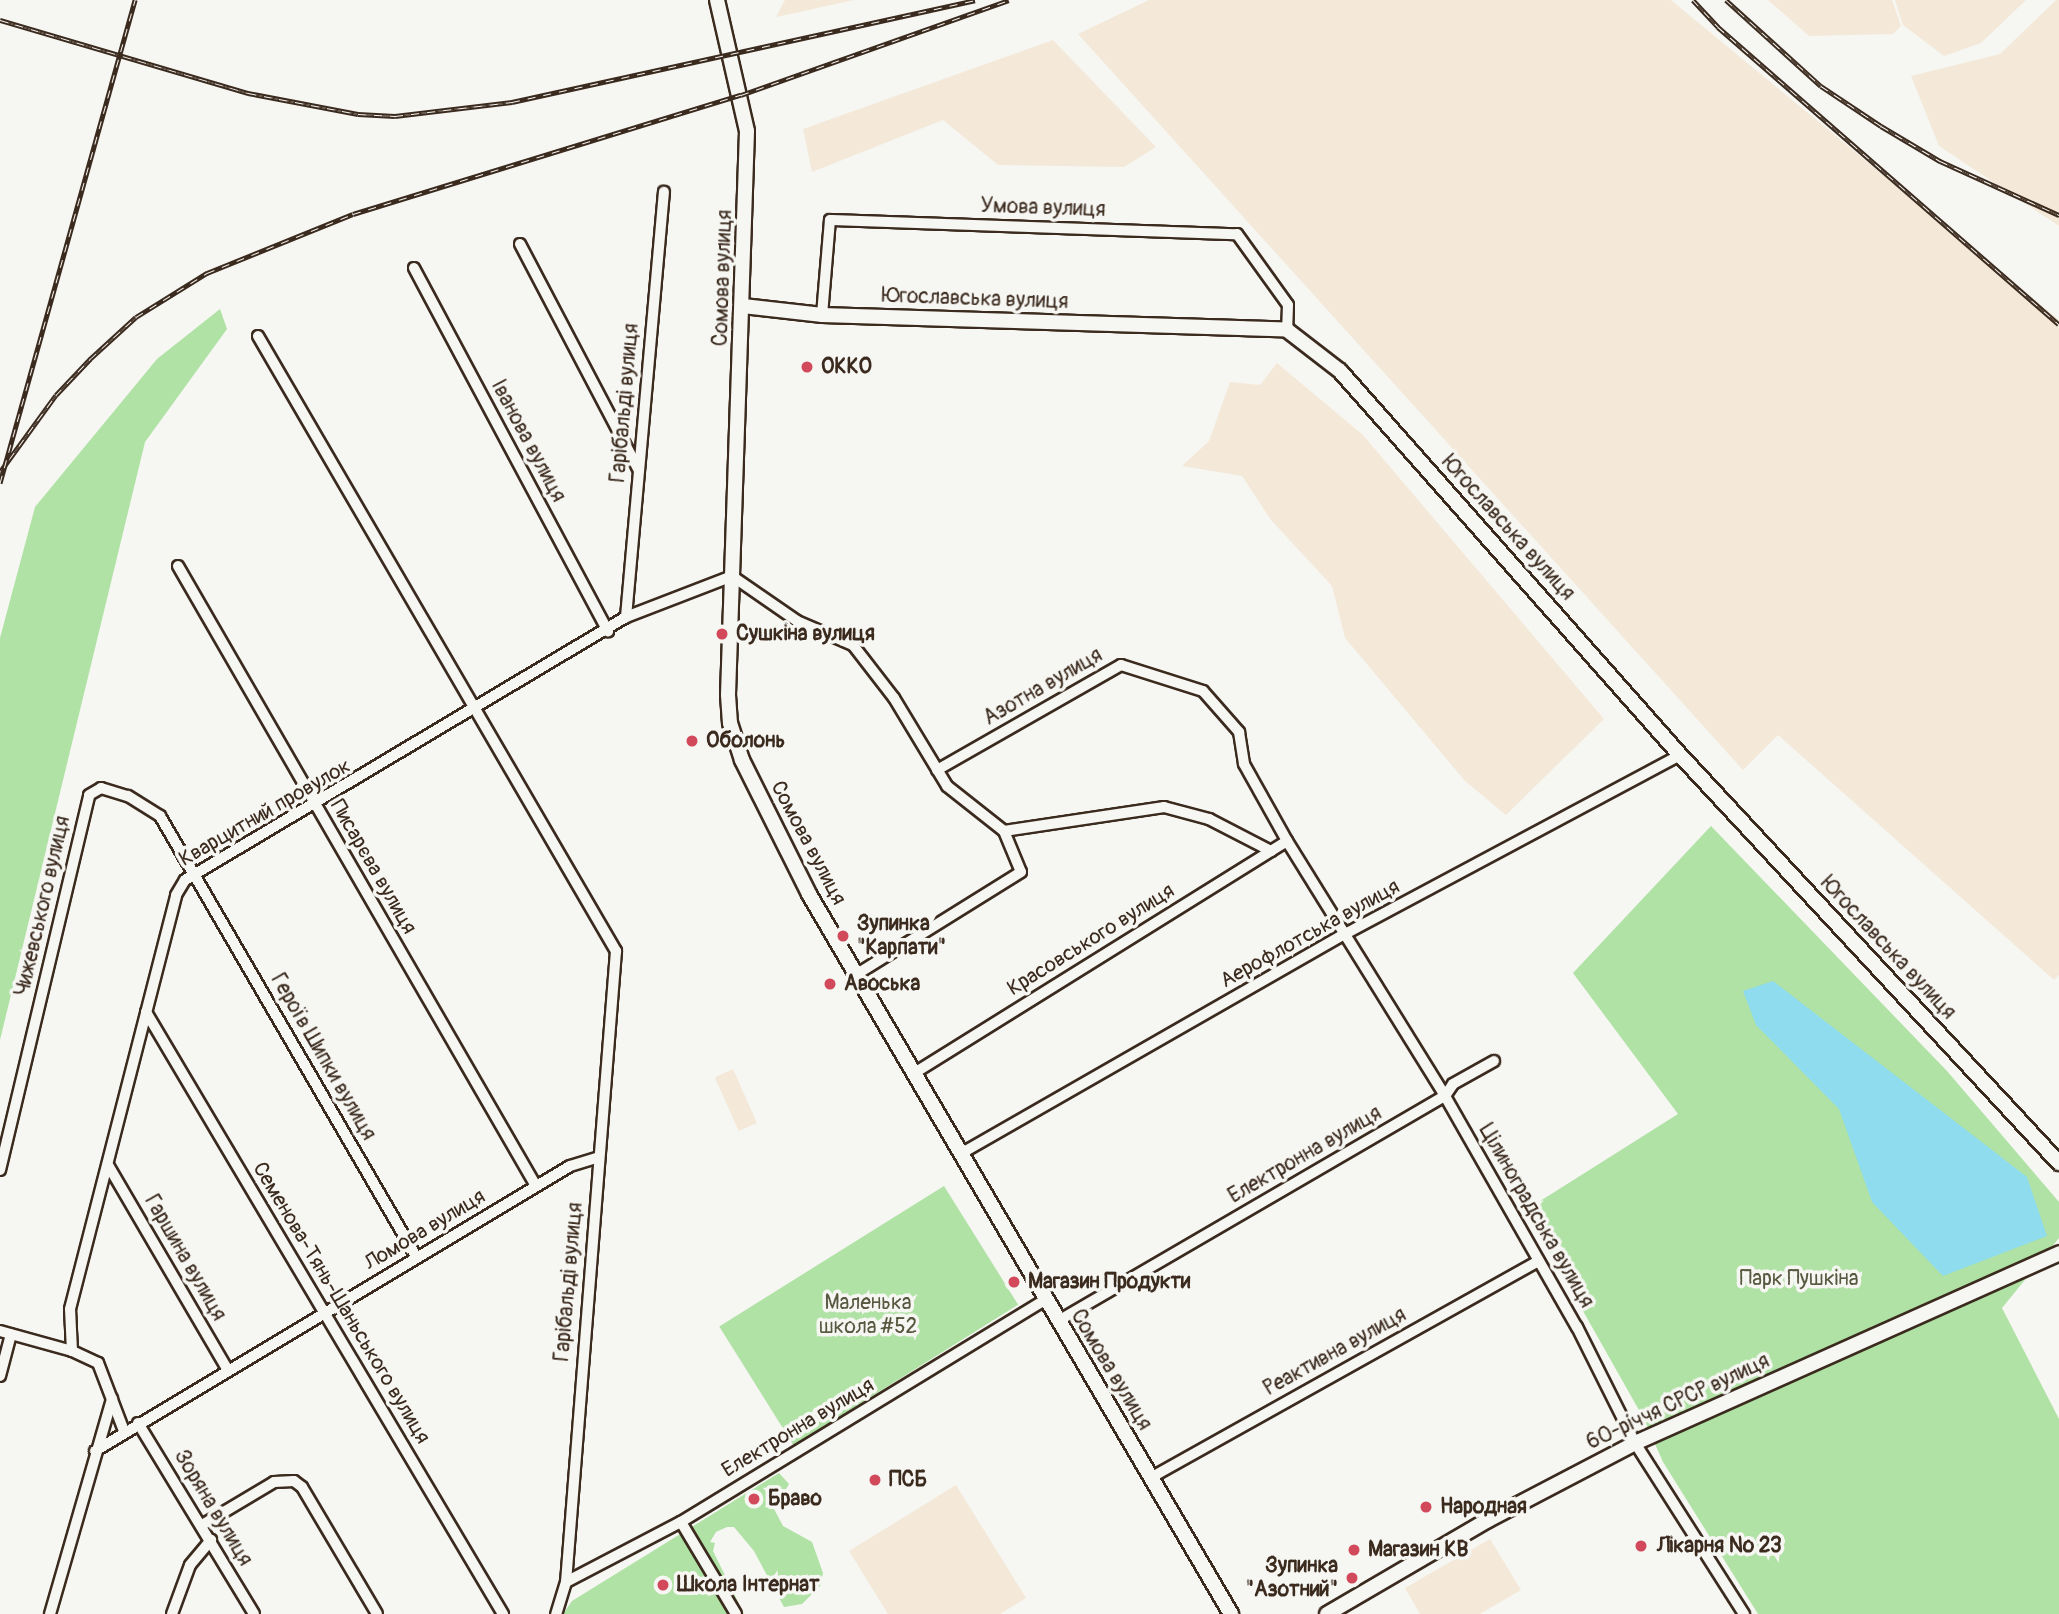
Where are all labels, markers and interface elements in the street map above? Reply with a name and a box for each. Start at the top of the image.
street label: Умова вулиця [980,193,1106,223]
street label: Сомова вулиця [708,209,738,347]
street label: Югославська вулиця [881,283,1069,315]
street label: Гарібальді вулиця [605,322,645,484]
place label: ОККО [821,354,872,380]
marker: ОККО [799,359,815,375]
street label: Іванова вулиця [485,375,571,507]
street label: Югославська вулиця [1436,450,1580,606]
place label: Сушкіна вулиця [736,621,875,647]
marker: Сушкіна вулиця [714,626,730,642]
street label: Азотна вулиця [979,643,1107,731]
place label: Оболонь [706,728,785,754]
marker: Оболонь [684,733,700,749]
street label: Кварцитний провулок [175,754,355,872]
street label: Сомова вулиця [765,777,851,909]
street label: Писарєва вулиця [324,795,422,939]
street label: Чижевського вулиця [10,813,76,999]
street label: Югославська вулиця [1815,871,1961,1025]
street label: Аерофлотська вулиця [1216,874,1404,994]
street label: Красовського вулиця [1003,878,1179,1002]
place label: Зупинка "Карпати" [857,911,946,961]
marker: Зупинка "Карпати" [835,928,851,944]
street label: Героїв Шипки вулиця [265,969,381,1145]
place label: Авоська [844,971,920,997]
marker: Авоська [822,976,838,992]
street label: Електронна вулиця [1224,1101,1386,1209]
street label: Цілиноградська вулиця [1473,1119,1599,1313]
street label: Семенова-Тянь-Шаньського вулиця [247,1158,435,1448]
street label: Ломова вулиця [360,1184,490,1276]
street label: Гаршина вулиця [139,1190,231,1326]
street label: Гарібальді вулиця [549,1201,589,1363]
park label: Парк Пушкіна [1740,1266,1858,1292]
place label: Магазин Продукти [1028,1269,1190,1295]
marker: Магазин Продукти [1006,1274,1022,1290]
park label: Маленька школа #52 [819,1290,917,1340]
street label: Реактивна вулиця [1259,1302,1411,1402]
street label: Сомова вулиця [1065,1305,1157,1435]
street label: 60-річчя СРСР вулиця [1583,1349,1773,1455]
street label: Електронна вулиця [717,1373,879,1483]
street label: Зоряна вулиця [168,1445,258,1571]
place label: ПСБ [889,1467,927,1493]
marker: ПСБ [867,1472,883,1488]
place label: Браво [768,1486,822,1512]
marker: Браво [746,1491,762,1507]
place label: Народная [1440,1494,1527,1520]
marker: Народная [1418,1499,1434,1515]
place label: Лікарня № 23 [1657,1533,1782,1559]
marker: Лікарня № 23 [1631,1536,1651,1556]
place label: Магазин КВ [1368,1537,1468,1563]
marker: Магазин КВ [1346,1542,1362,1558]
place label: Зупинка "Азотний" [1245,1553,1338,1603]
marker: Зупинка "Азотний" [1344,1570,1360,1586]
place label: Школа Інтернат [677,1572,820,1598]
marker: Школа Інтернат [655,1577,671,1593]

